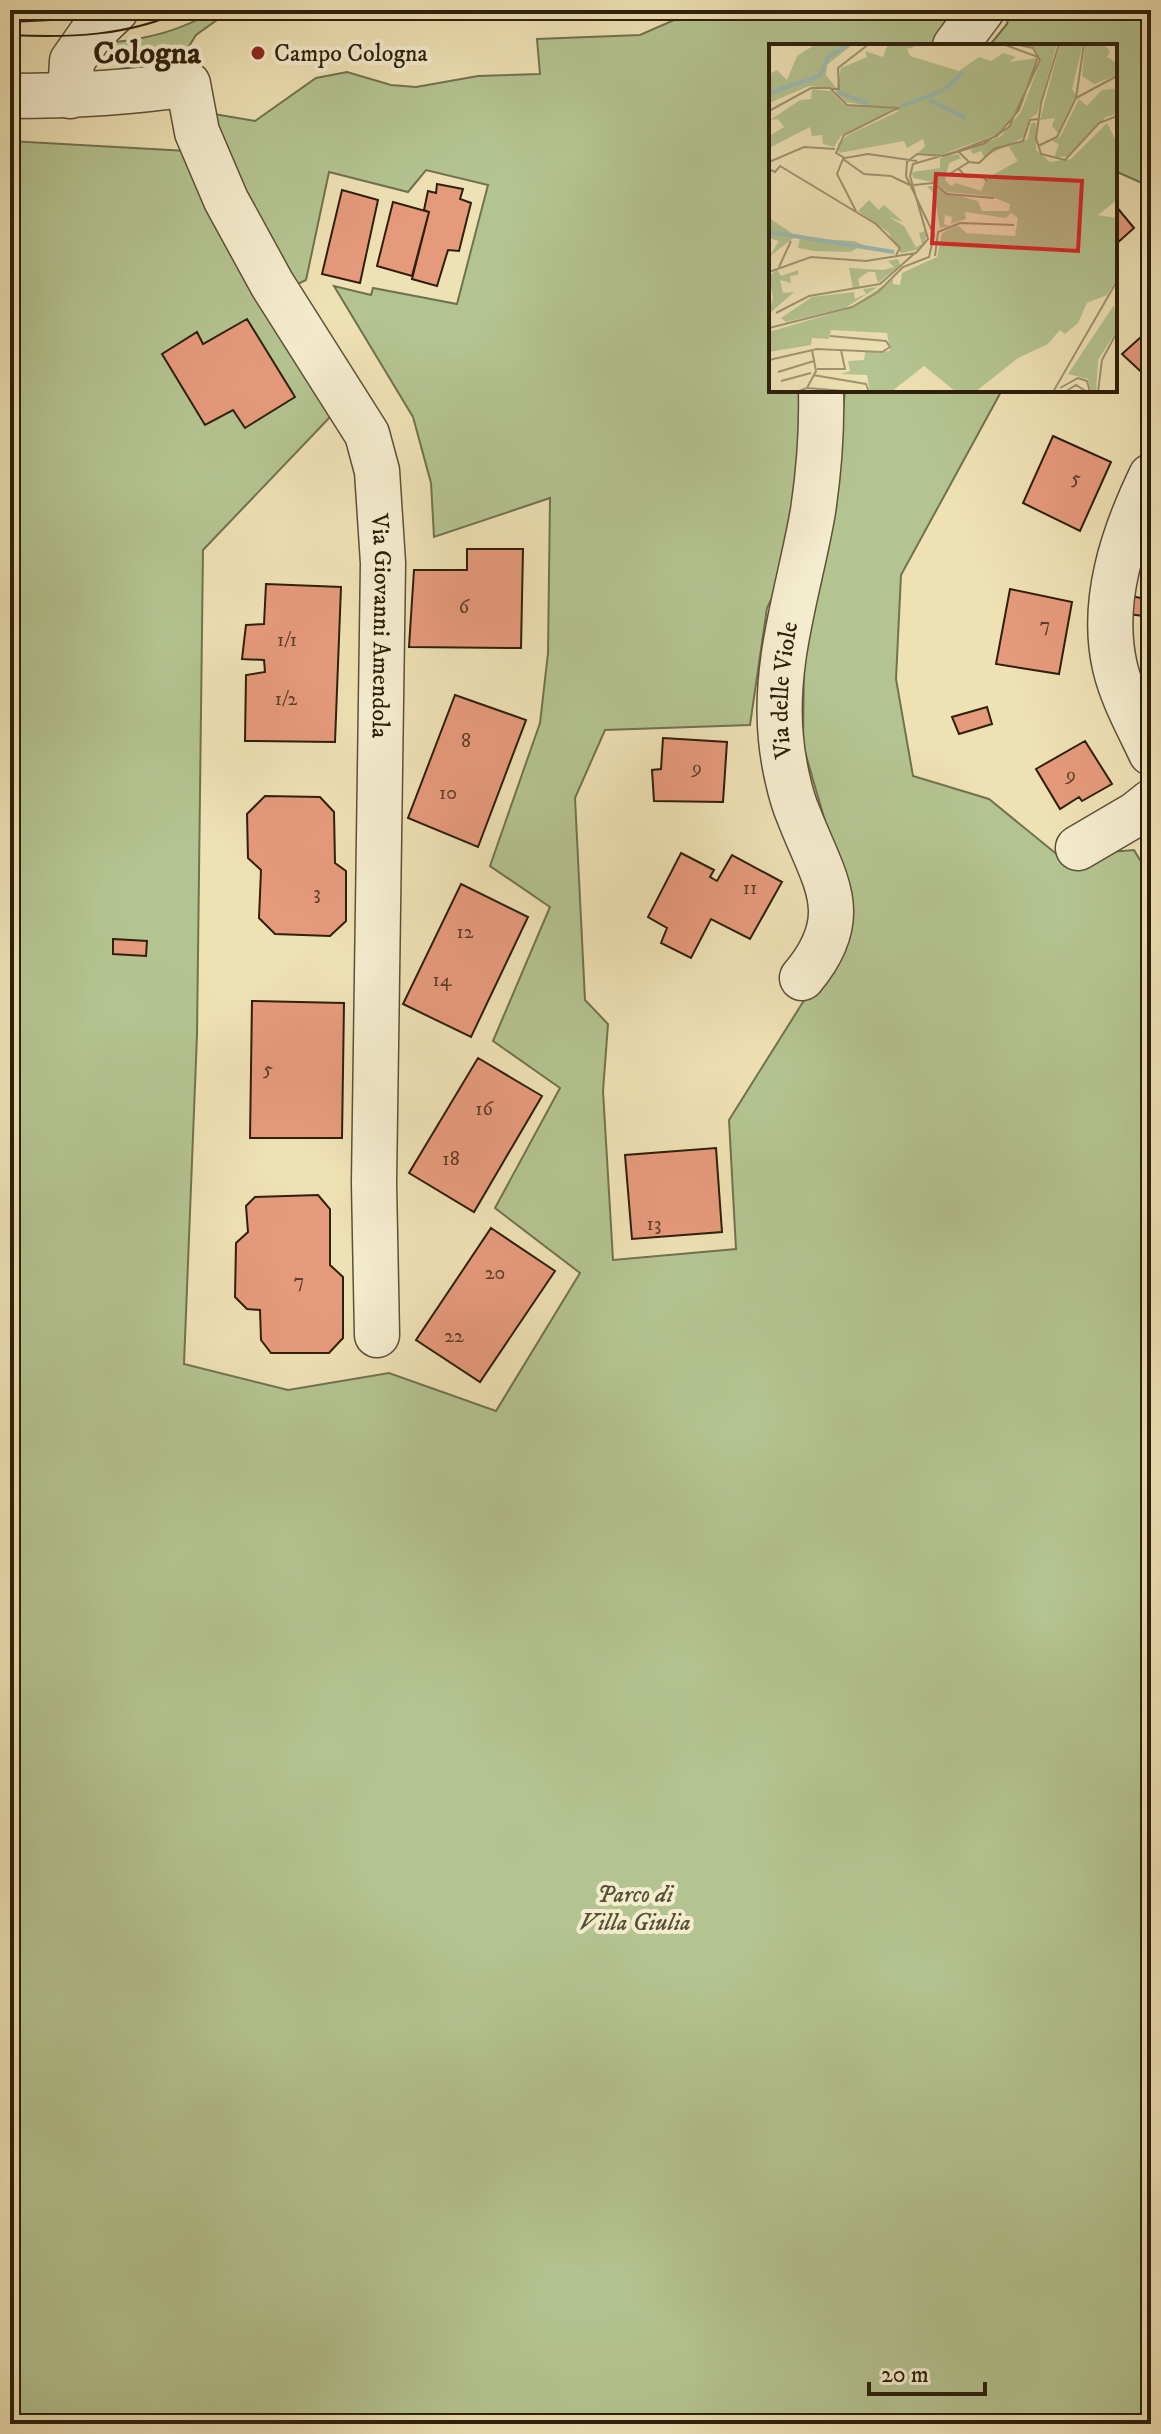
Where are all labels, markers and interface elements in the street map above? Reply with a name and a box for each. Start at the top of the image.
district label: Cologna [93,34,201,74]
place label: Campo Cologna [274,39,429,69]
marker: Campo Cologna [249,44,267,62]
inset map [769,44,1117,392]
house number: 5 [1071,466,1081,491]
street label: Via Giovanni Amendola [364,511,397,739]
house number: 6 [459,595,470,620]
house number: 7 [1040,613,1050,638]
street label: Via delle Viole [765,619,805,761]
house number: 1/1 [277,628,297,653]
house number: 1/2 [275,687,297,712]
house number: 8 [461,729,471,754]
house number: 9 [691,756,702,781]
house number: 9 [1065,763,1076,788]
house number: 10 [439,781,457,806]
house number: 11 [743,876,757,901]
house number: 3 [313,881,321,906]
house number: 12 [456,920,474,945]
house number: 14 [433,968,452,993]
house number: 5 [263,1057,273,1082]
house number: 16 [475,1097,493,1122]
house number: 18 [442,1147,460,1172]
house number: 13 [647,1212,661,1237]
house number: 20 [485,1261,505,1286]
house number: 7 [294,1269,304,1294]
house number: 22 [444,1324,464,1349]
park label: Parco di Villa Giulia [579,1880,691,1938]
scale bar [869,2346,985,2396]
text: 20 m [881,2360,929,2390]

